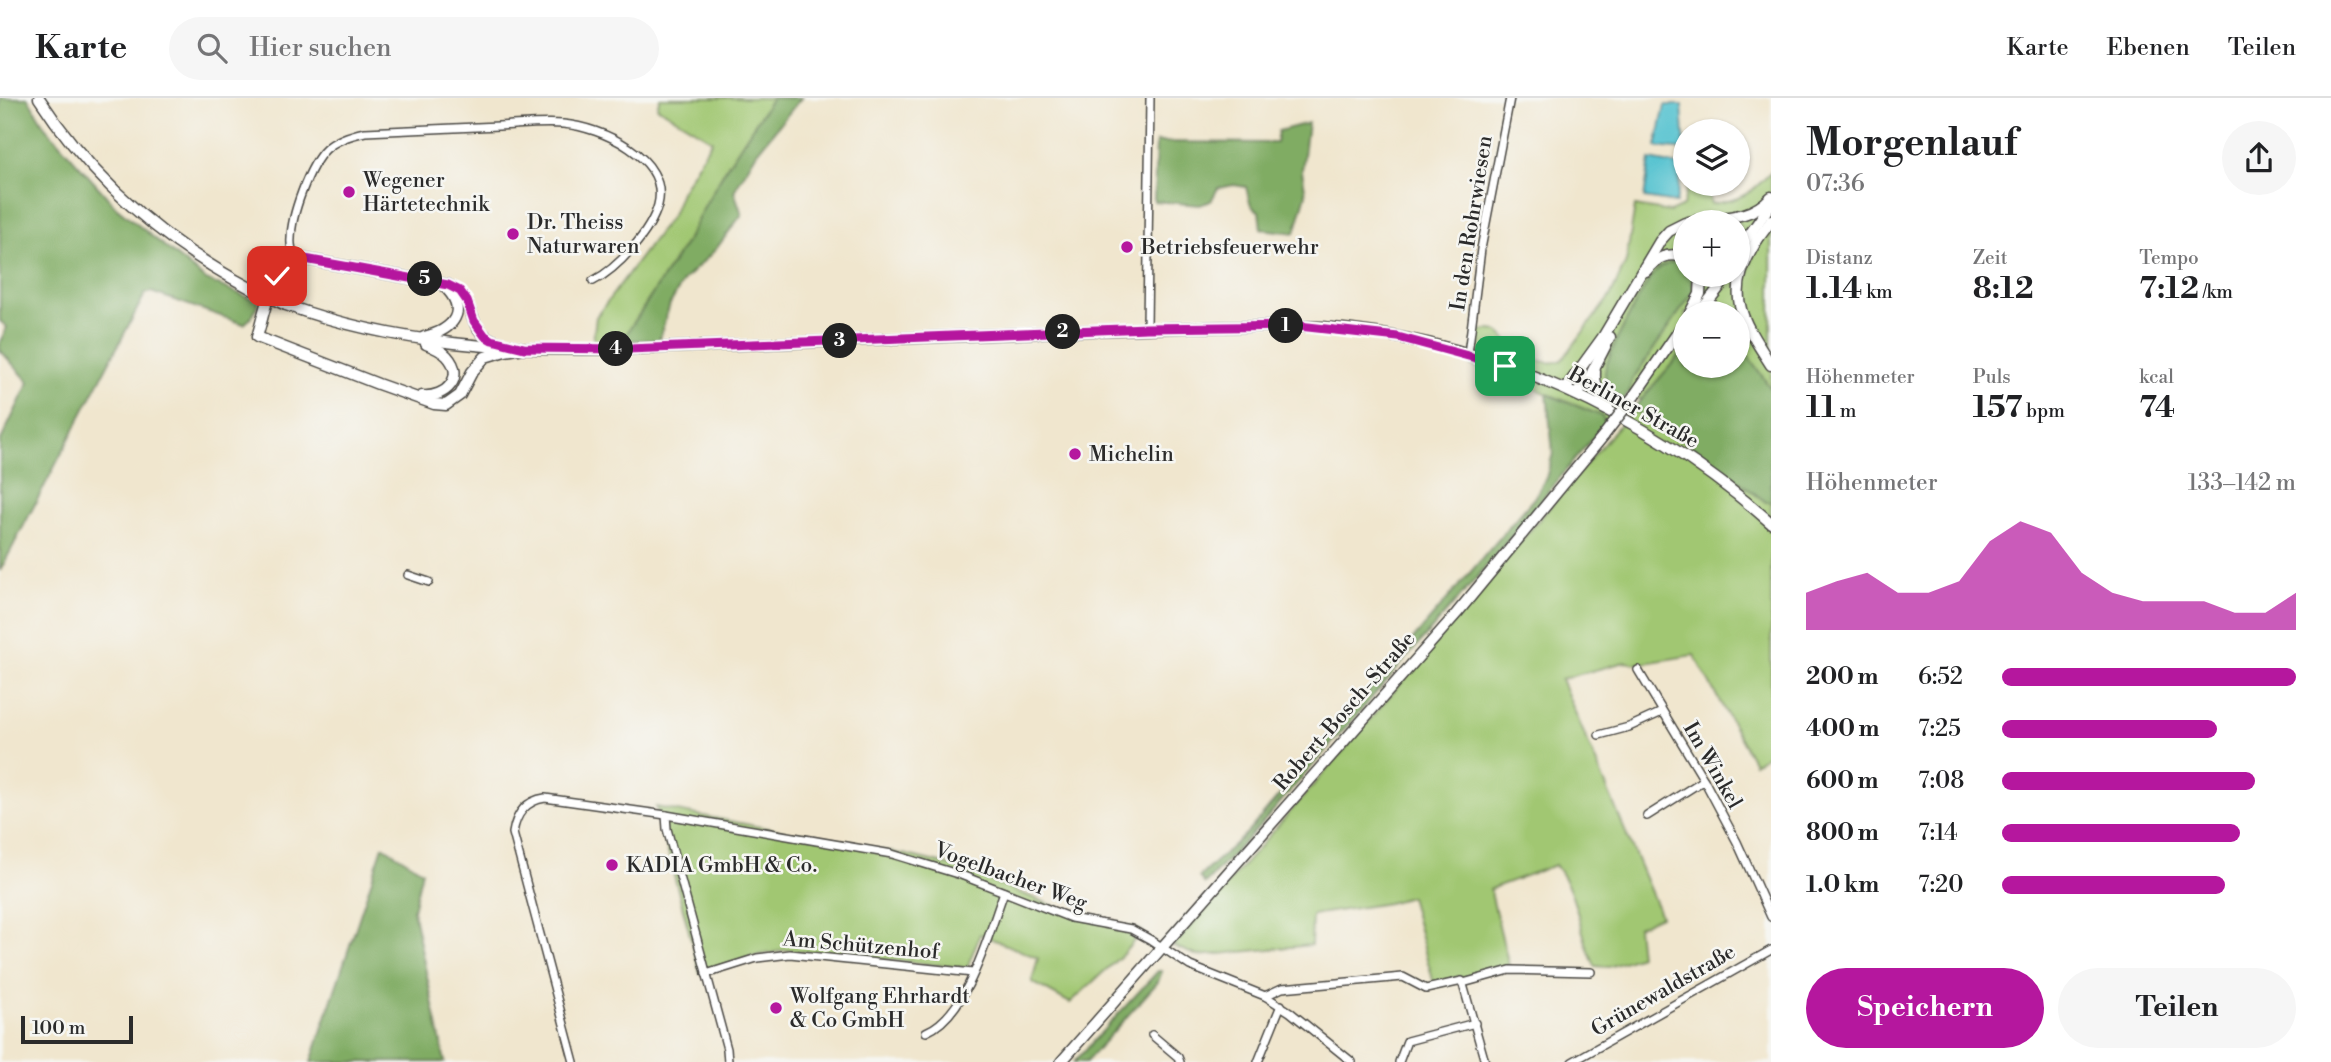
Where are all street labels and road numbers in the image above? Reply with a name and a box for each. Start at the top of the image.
street label: In den Rohrwiesen [1445,133,1499,313]
street label: Berliner Straße [1563,361,1703,454]
street label: Robert-Bosch-Straße [1268,626,1421,797]
street label: Im Winkel [1677,717,1747,814]
street label: Vogelbacher Weg [930,837,1091,917]
street label: Am Schützenhof [781,926,941,966]
street label: Grünewaldstraße [1587,939,1740,1043]

